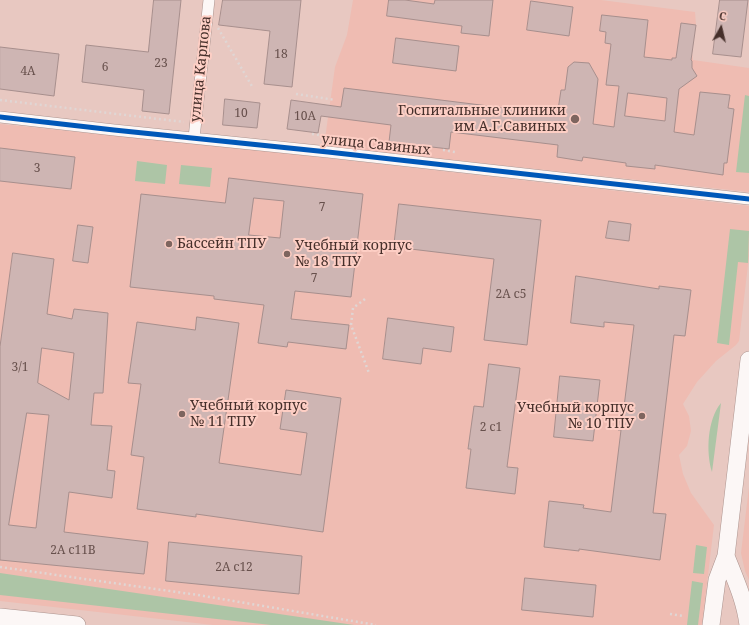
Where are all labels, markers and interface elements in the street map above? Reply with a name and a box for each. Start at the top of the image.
north arrow [701,8,741,48]
text: С [718,8,727,24]
street label: улица Карпова [187,15,215,123]
house number: 18 [274,48,288,62]
house number: 23 [154,57,168,71]
house number: 6 [102,61,108,75]
house number: 4А [20,65,36,79]
place label: Госпитальные клиники им А.Г.Савиных [398,103,566,136]
house number: 10 [234,107,248,121]
house number: 10А [294,110,316,124]
marker: Госпитальные клиники им А.Г.Савиных [569,113,581,125]
street label: улица Савиных [321,131,431,159]
house number: 3 [34,162,40,176]
house number: 7 [319,201,325,215]
place label: Бассейн ТПУ [177,236,266,252]
place label: Учебный корпус № 18 ТПУ [295,238,412,270]
marker: Бассейн ТПУ [164,239,174,249]
marker: Учебный корпус № 18 ТПУ [282,249,292,259]
house number: 7 [311,272,317,286]
house number: 2А с5 [496,288,526,302]
house number: 3/1 [12,361,28,375]
place label: Учебный корпус № 11 ТПУ [190,398,307,430]
place label: Учебный корпус № 10 ТПУ [517,400,634,432]
marker: Учебный корпус № 11 ТПУ [177,409,187,419]
marker: Учебный корпус № 10 ТПУ [637,411,647,421]
house number: 2 с1 [480,421,502,435]
house number: 2А с11В [50,544,96,558]
house number: 2А с12 [215,561,253,575]

